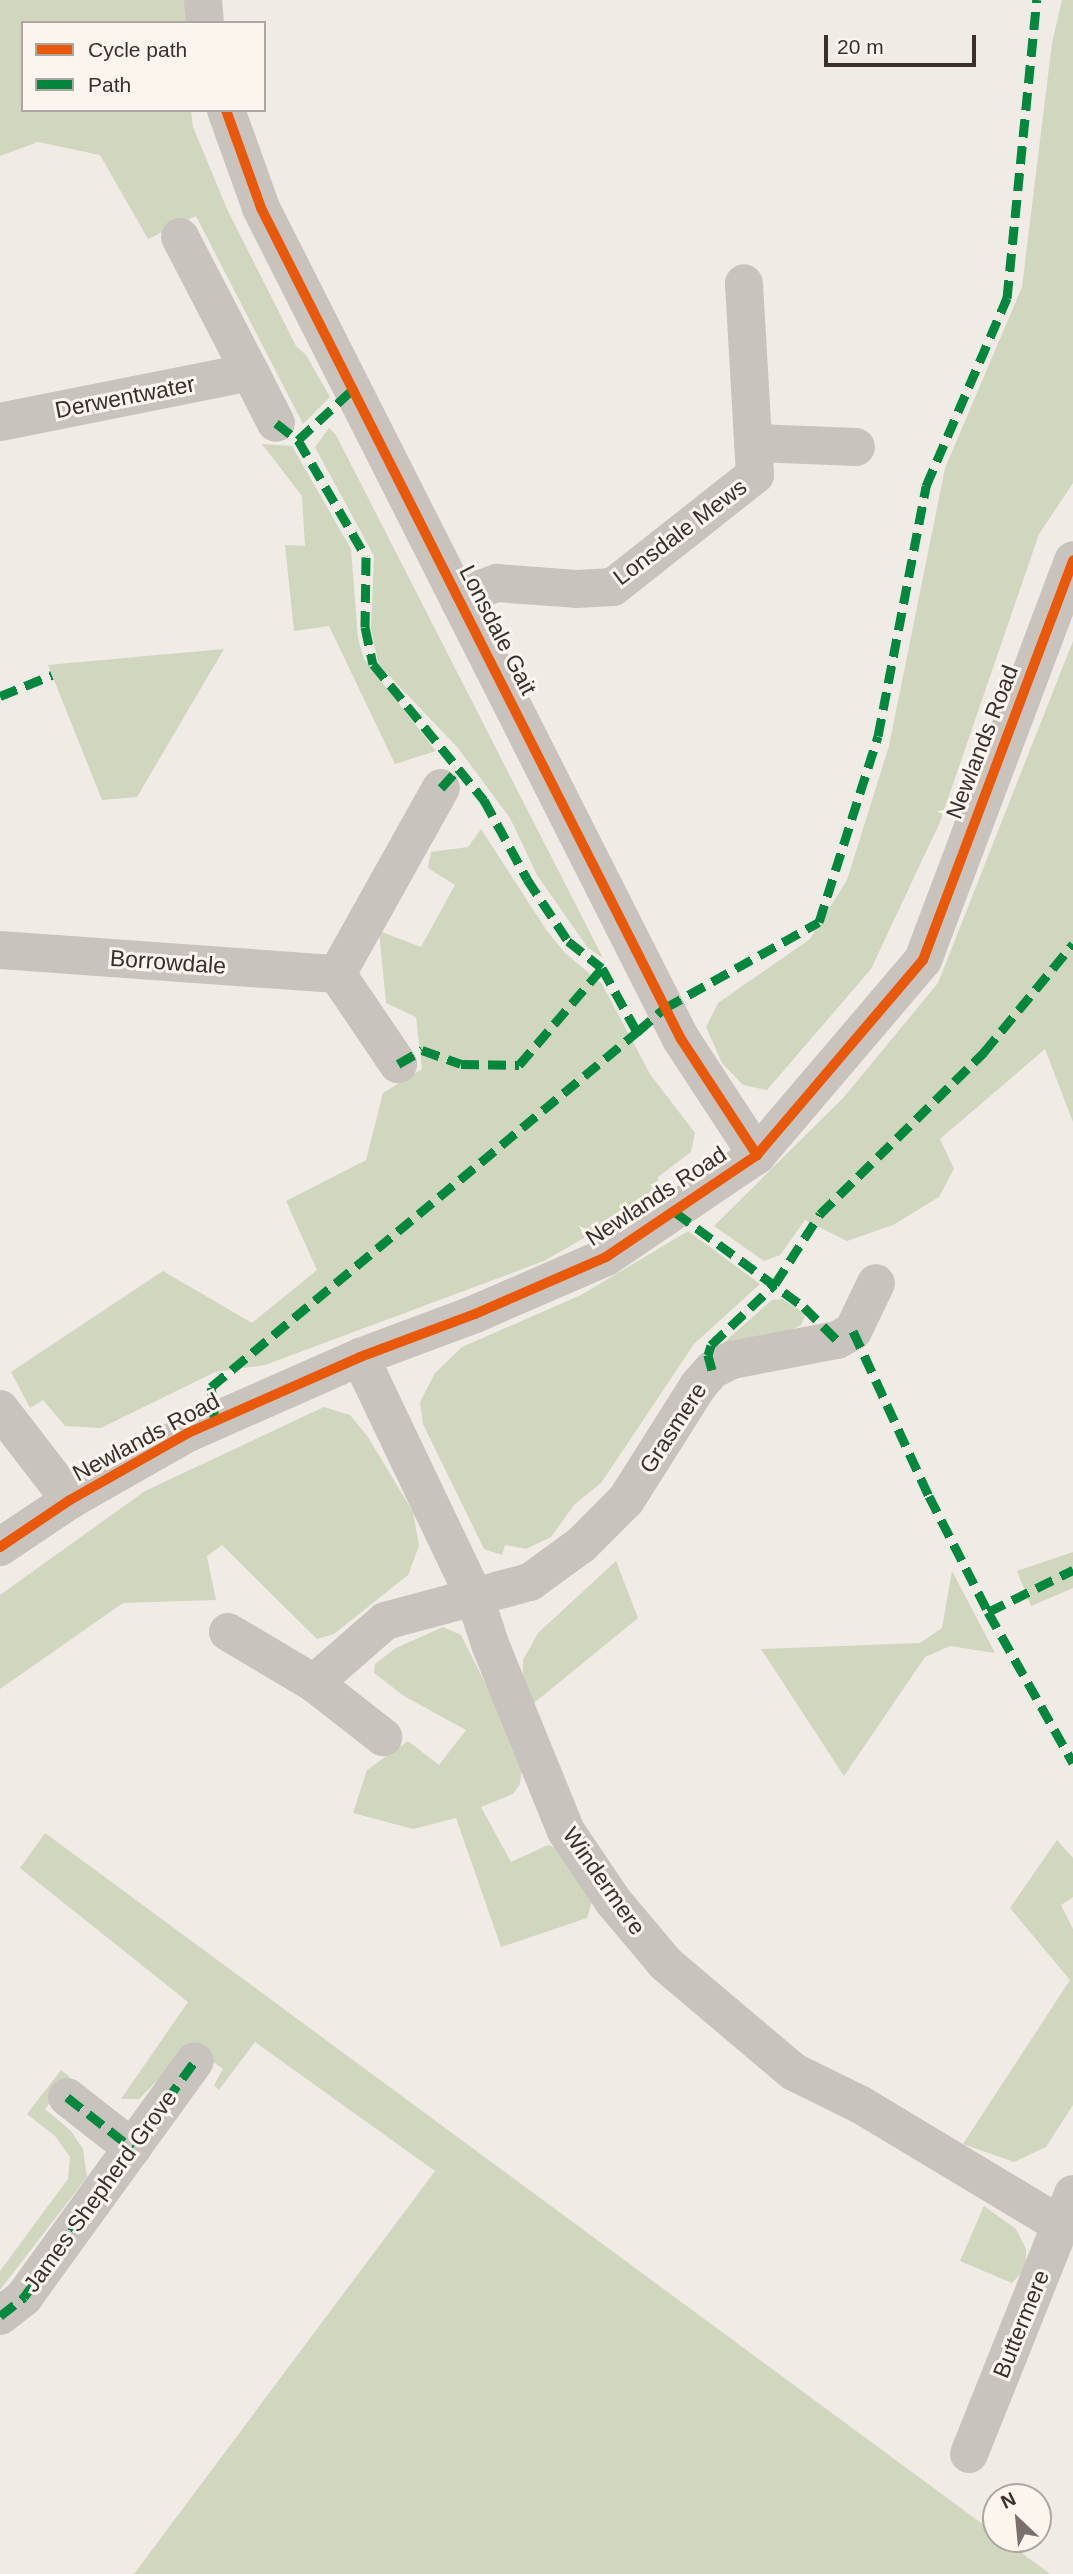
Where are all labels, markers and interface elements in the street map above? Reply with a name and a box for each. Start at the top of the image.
legend [21,21,266,112]
scale bar [828,21,980,65]
text: 20 m [837,35,884,58]
text: Cycle path [88,38,187,61]
text: Path [88,73,131,96]
street label: Derwentwater [53,370,197,424]
street label: Lonsdale Mews [608,473,752,591]
street label: Lonsdale Gait [453,561,543,699]
street label: Newlands Road [940,661,1024,823]
street label: Borrowdale [109,944,227,980]
street label: Newlands Road [580,1140,732,1252]
street label: Grasmere [634,1378,712,1478]
street label: Newlands Road [68,1387,224,1487]
street label: Windermere [557,1822,651,1940]
street label: James Shepherd Grove [17,2085,183,2297]
street label: Buttermere [987,2266,1055,2382]
north arrow [982,2483,1052,2553]
text: N [998,2488,1019,2513]

